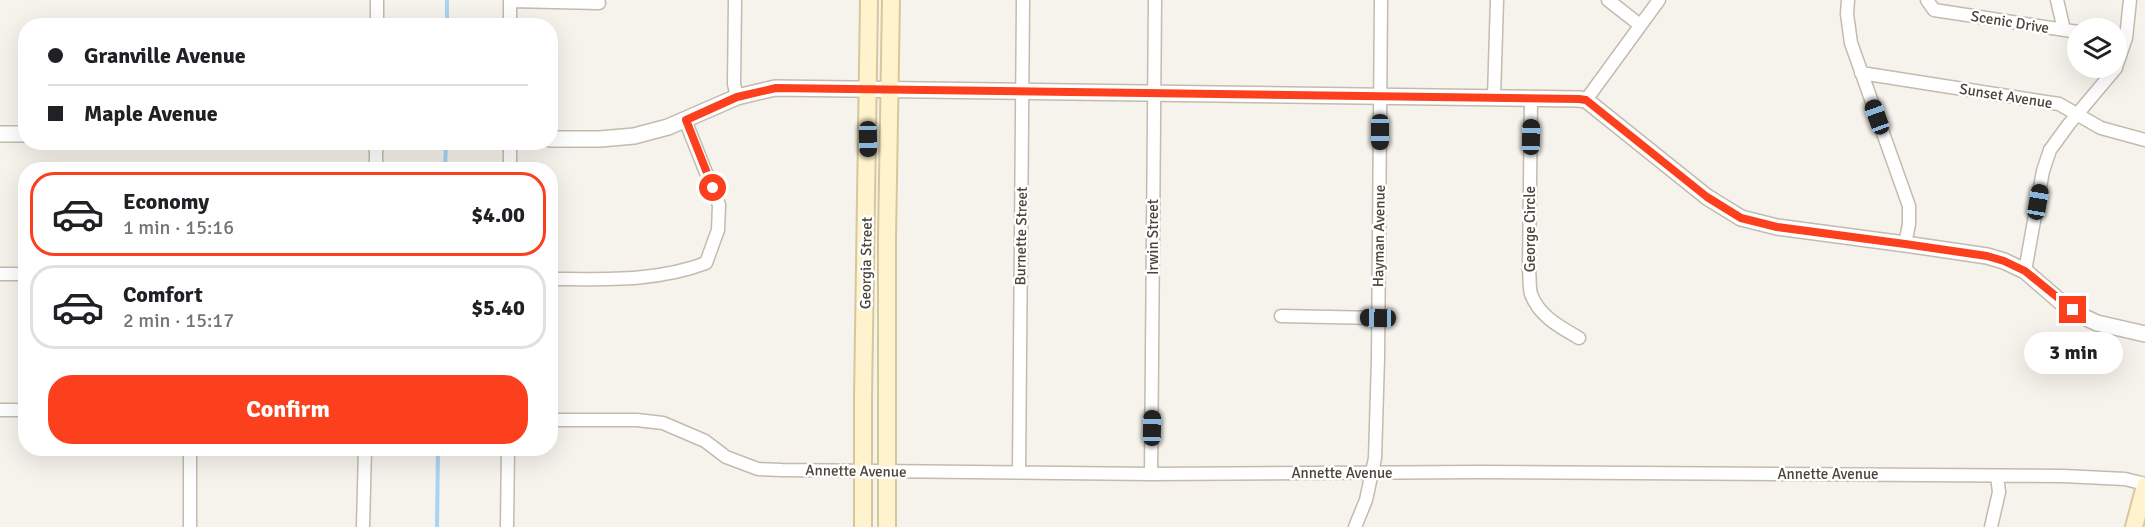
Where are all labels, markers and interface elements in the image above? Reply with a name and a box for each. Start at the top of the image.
street label: Scenic Drive [1970,7,2050,37]
map controls [2067,18,2127,78]
button: layers [2067,18,2127,78]
text: Granville Avenue [84,42,246,69]
street label: Sunset Avenue [1958,80,2054,112]
car [1862,97,1892,137]
text: Maple Avenue [84,100,218,127]
car [1371,114,1389,150]
car [1522,119,1540,155]
car [859,121,877,157]
route start [699,174,726,201]
car [2026,183,2050,221]
street label: Hayman Avenue [1369,185,1389,287]
street label: Burnette Street [1011,186,1031,286]
street label: George Circle [1521,186,1539,272]
icon: car [51,187,105,241]
text: Economy [123,188,209,215]
street label: Irwin Street [1144,199,1162,275]
text: $4.00 [471,201,525,228]
text: 1 min · 15:16 [123,215,234,240]
street label: Georgia Street [856,217,876,309]
icon: car [51,280,105,334]
text: Comfort [123,281,203,308]
text: $5.40 [471,294,525,321]
route end [2059,296,2086,323]
text: 2 min · 15:17 [123,308,234,333]
car [1360,309,1396,327]
callout: 3 min [2024,331,2122,373]
text: 3 min [2049,340,2098,365]
button: Confirm [48,375,528,444]
car [1143,410,1161,446]
street label: Annette Avenue [805,461,907,481]
street label: Annette Avenue [1291,464,1393,482]
street label: Annette Avenue [1777,465,1879,483]

